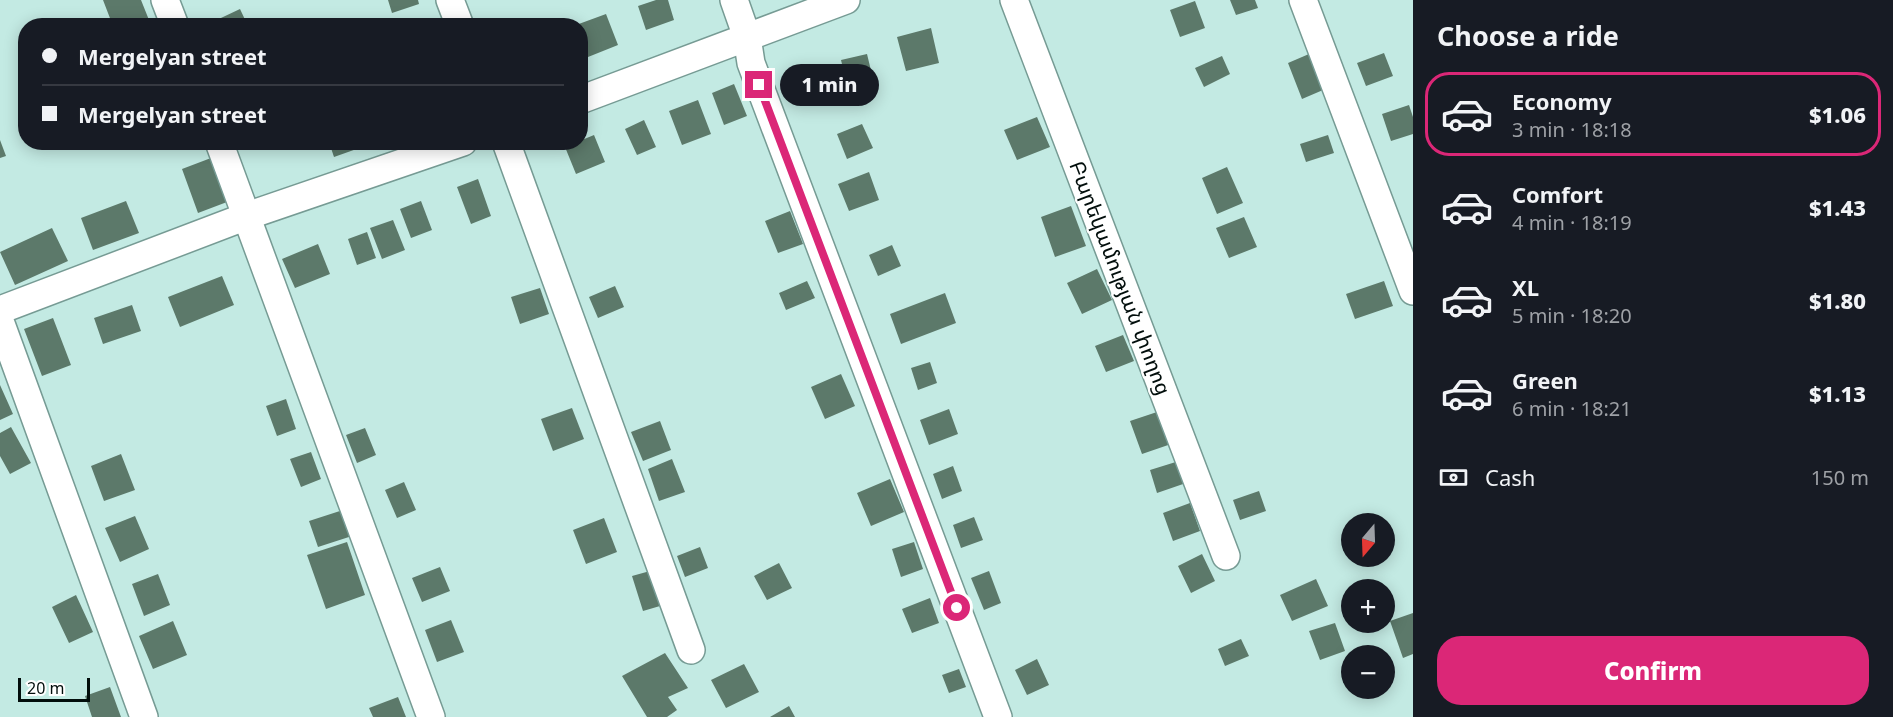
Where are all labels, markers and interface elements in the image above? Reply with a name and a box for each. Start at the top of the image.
text: Choose a ride [1437,17,1619,54]
text: Mergelyan street [78,41,267,71]
callout: 1 min [780,64,879,106]
route end [745,71,772,98]
text: 1 min [802,71,857,98]
text: Economy [1512,86,1611,116]
icon: car [1440,87,1494,141]
text: Mergelyan street [78,99,267,129]
text: $1.06 [1809,99,1866,129]
text: 3 min · 18:18 [1512,116,1632,143]
street label: Բարեկամության փողոց [1063,157,1179,399]
text: Comfort [1512,179,1603,209]
icon: car [1440,180,1494,234]
text: $1.43 [1809,192,1866,222]
text: 4 min · 18:19 [1512,209,1632,236]
text: XL [1512,272,1539,302]
icon: car [1440,273,1494,327]
text: $1.80 [1809,285,1866,315]
text: 5 min · 18:20 [1512,302,1632,329]
text: Green [1512,365,1578,395]
icon: car [1440,366,1494,420]
text: $1.13 [1809,378,1866,408]
text: 6 min · 18:21 [1512,395,1632,422]
icon: cash [1437,461,1470,494]
text: Cash [1485,462,1535,492]
text: 150 m [1811,464,1869,491]
north arrow [1341,513,1395,567]
map controls [1341,513,1395,699]
button: + [1341,579,1395,633]
route start [943,594,970,621]
button: Confirm [1437,636,1869,705]
button: − [1341,645,1395,699]
scale bar [18,675,90,702]
text: 20 m [27,677,64,699]

